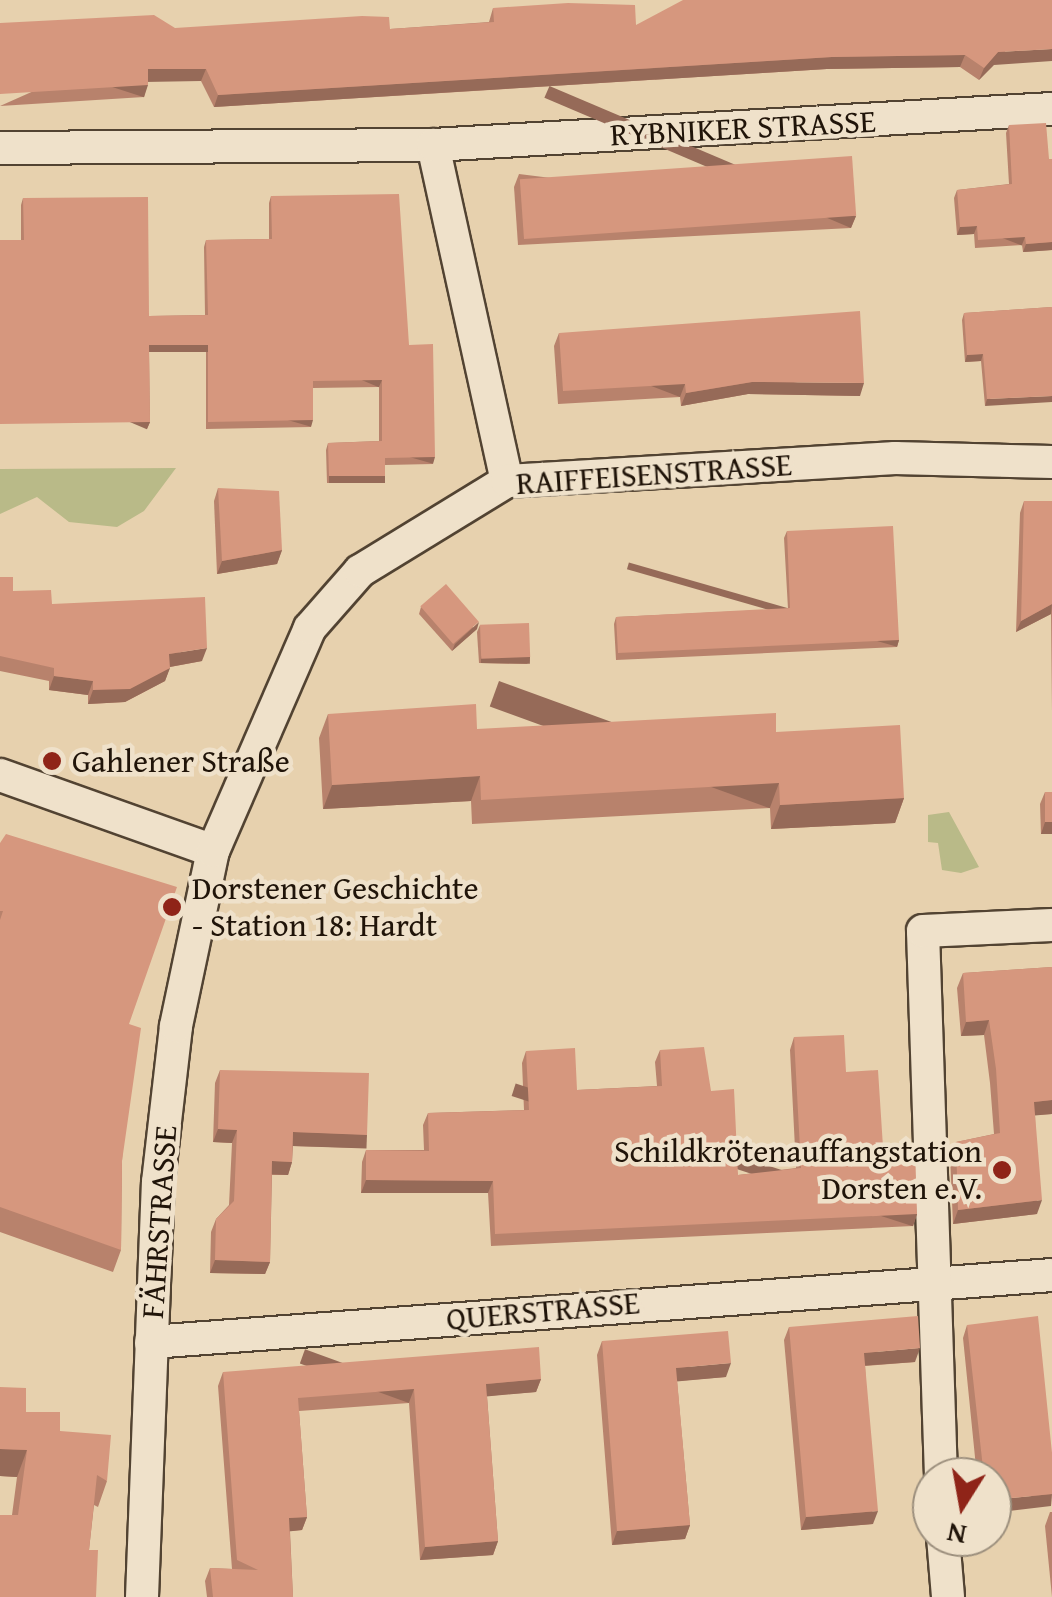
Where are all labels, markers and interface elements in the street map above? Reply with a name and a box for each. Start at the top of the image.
street label: RYBNIKER STRASSE [609,102,877,154]
street label: RAIFFEISENSTRASSE [515,445,793,503]
place label: Gahlener Straße [72,742,290,780]
marker: Gahlener Straße [41,750,63,772]
place label: Dorstener Geschichte - Station 18: Hardt [192,870,478,945]
marker: Dorstener Geschichte - Station 18: Hardt [161,896,183,918]
street label: FÄHRSTRASSE [133,1124,185,1320]
place label: Schildkrötenauffangstation Dorsten e.V. [614,1133,982,1208]
marker: Schildkrötenauffangstation Dorsten e.V. [991,1159,1013,1181]
street label: QUERSTRASSE [445,1283,641,1339]
north arrow [912,1457,1012,1557]
text: N [943,1513,970,1557]

